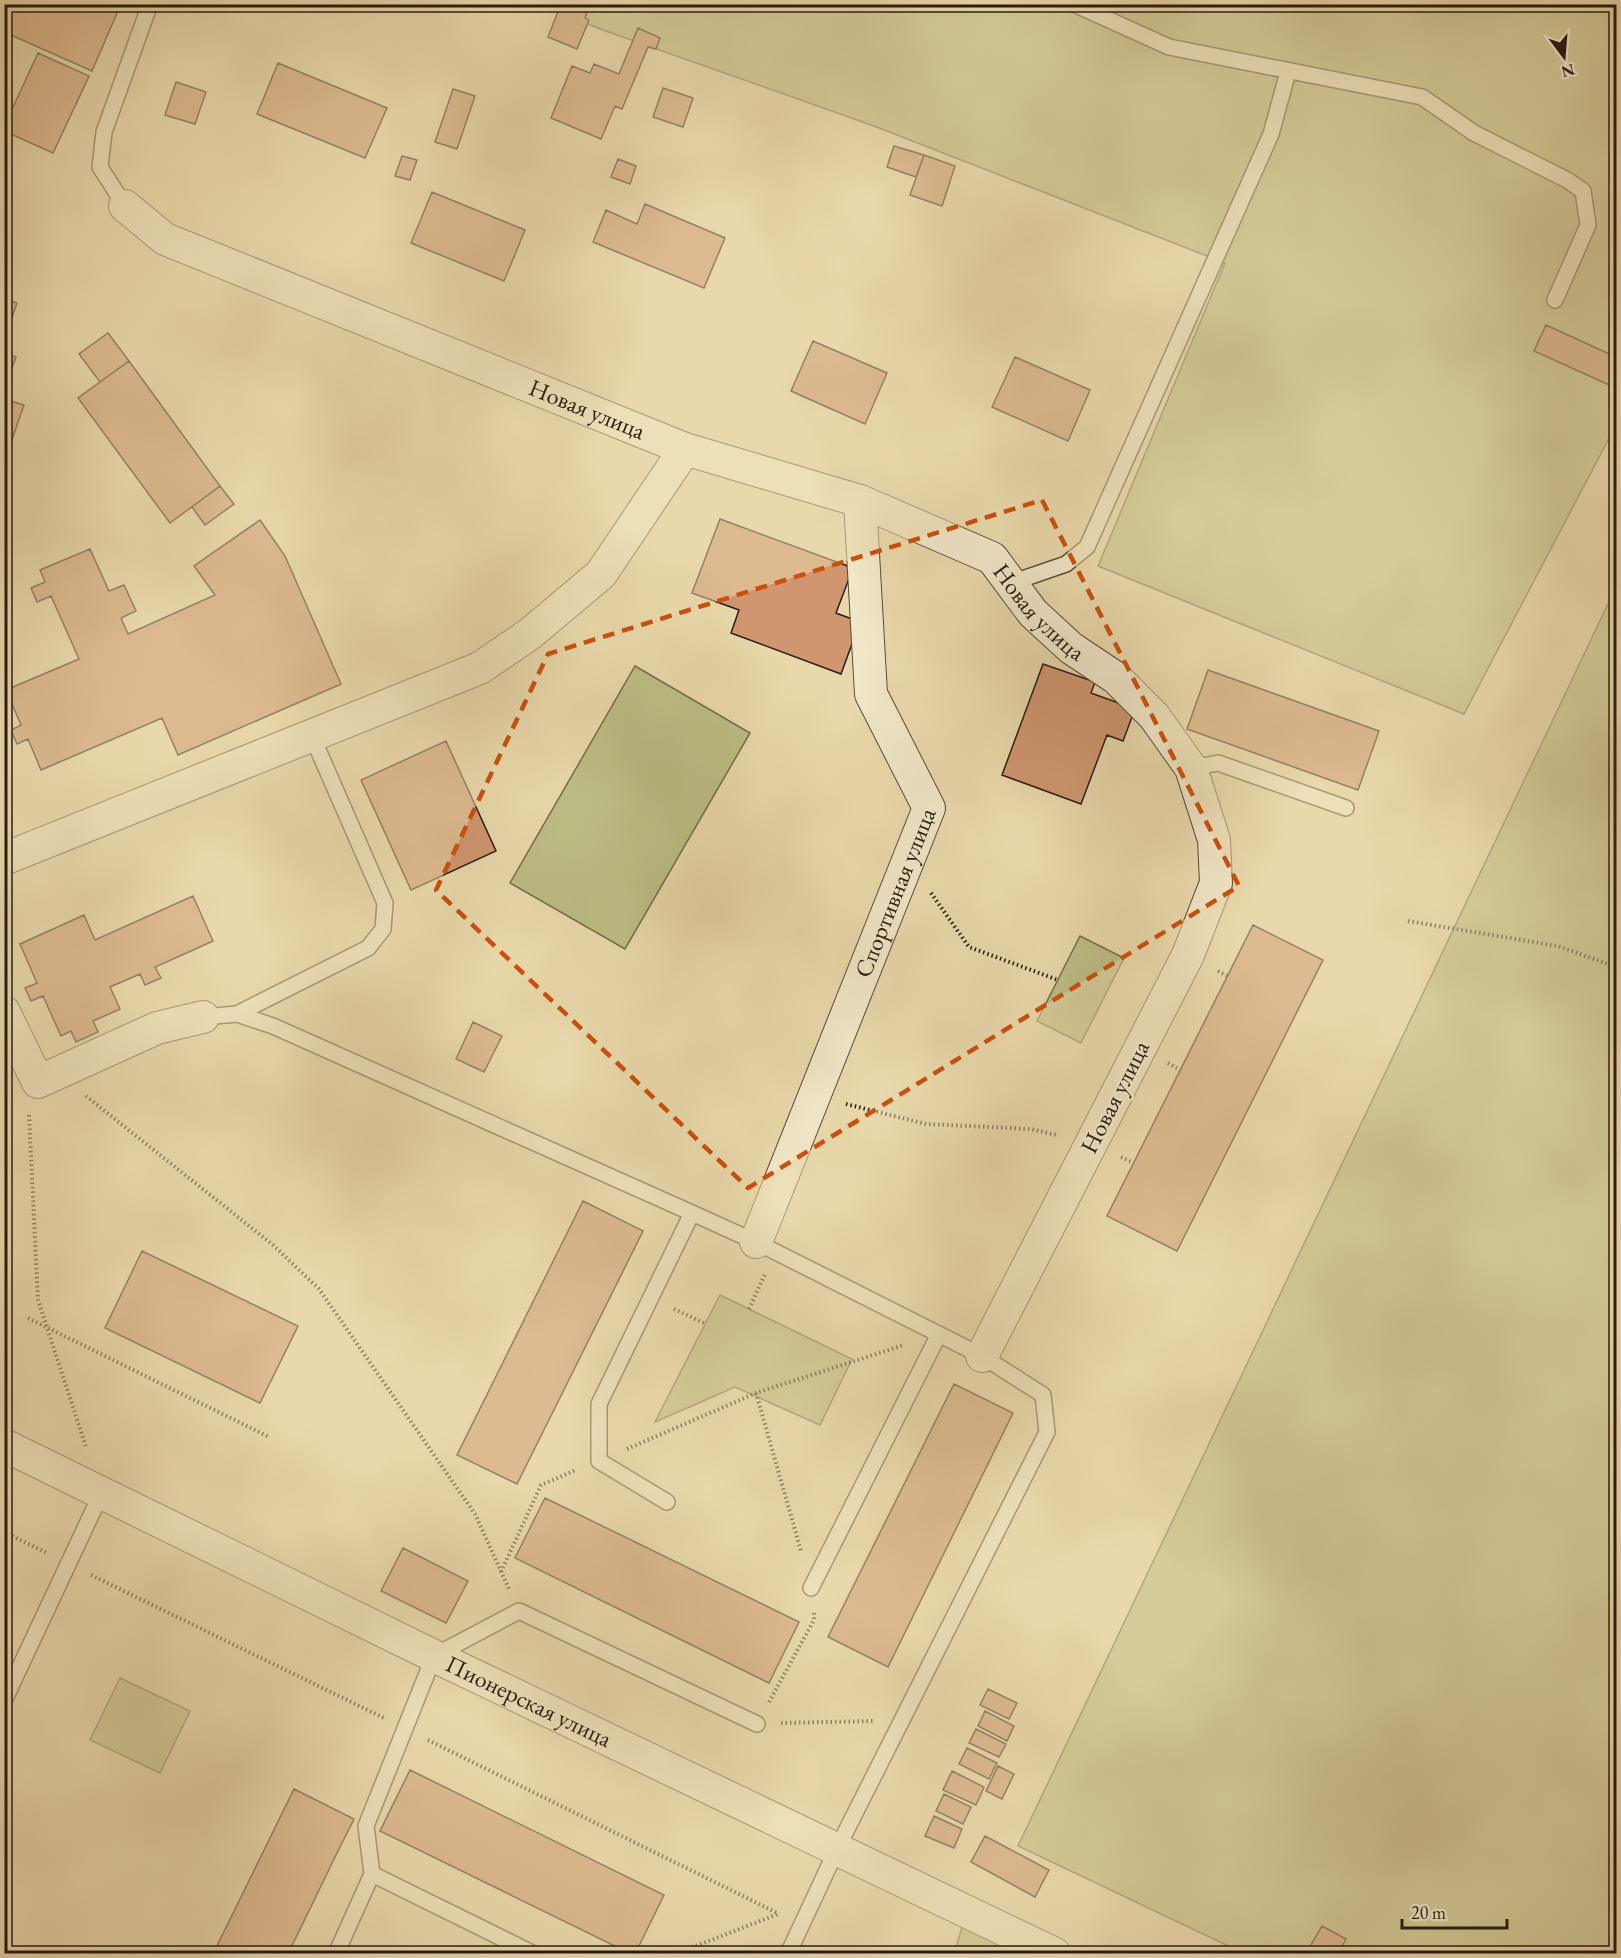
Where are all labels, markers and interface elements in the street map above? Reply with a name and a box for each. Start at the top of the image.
north arrow [1534,27,1594,87]
text: N [1559,59,1577,83]
street label: Новая улица [525,372,650,446]
street label: Новая улица [986,557,1091,668]
street label: Спортивная улица [847,803,943,982]
street label: Новая улица [1073,1035,1156,1158]
street label: Пионерская улица [441,1648,617,1754]
scale bar [1402,1892,1507,1930]
text: 20 m [1411,1901,1446,1924]

